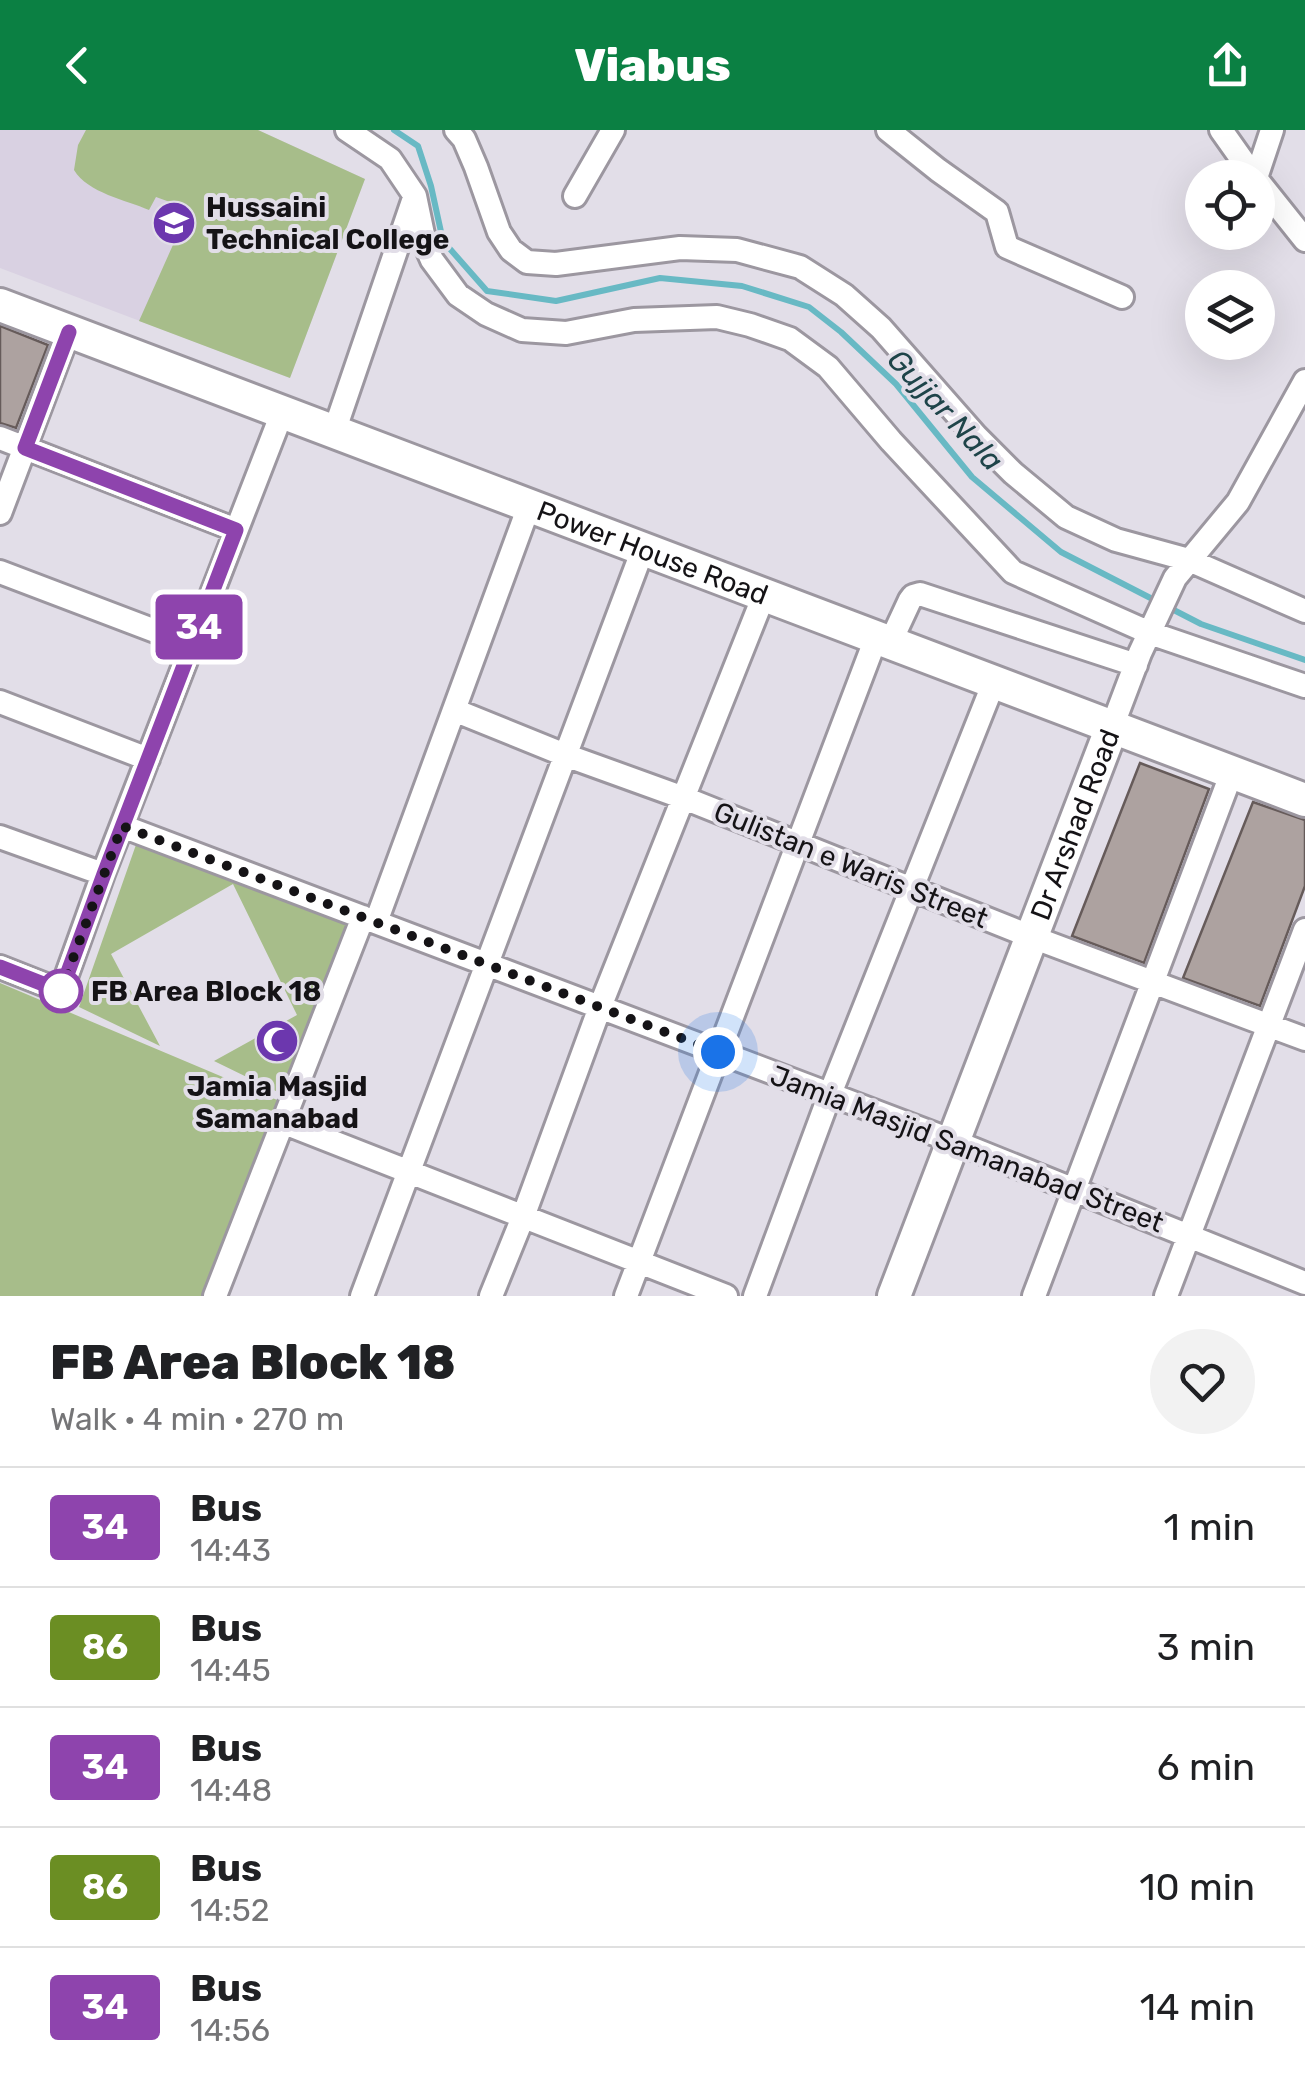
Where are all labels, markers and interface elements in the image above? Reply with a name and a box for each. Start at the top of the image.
icon: back [50,38,105,93]
icon: share [1200,38,1255,93]
text: Viabus [574,39,731,92]
map controls [1185,160,1275,360]
button: locate [1185,160,1275,250]
place label: Hussaini Technical College [206,191,449,256]
school or university icon: Hussaini Technical College [151,200,197,246]
button: layers [1185,270,1275,360]
water label: Gujjar Nala [880,342,1010,478]
street label: Power House Road [533,494,773,611]
line badge: 34 [154,594,244,660]
text: 34 [176,606,222,648]
street label: Dr Arshad Road [1023,724,1126,924]
street label: Gulistan e Waris Street [709,795,993,935]
marker: FB Area Block 18 [40,970,82,1012]
place label: FB Area Block 18 [91,975,321,1008]
mosque icon: Jamia Masjid Samanabad [254,1018,300,1064]
your location [693,1027,743,1077]
street label: Jamia Masjid Samanabad Street [766,1059,1168,1239]
place label: Jamia Masjid Samanabad [187,1070,367,1135]
button: heart [1150,1329,1255,1434]
text: FB Area Block 18 [50,1334,456,1391]
text: Walk · 4 min · 270 m [50,1400,344,1438]
text: Bus [190,1485,262,1531]
text: 1 min [1163,1504,1255,1550]
text: 34 [82,1506,128,1548]
text: 14:43 [190,1531,271,1569]
text: Bus [190,1605,262,1651]
text: 3 min [1157,1624,1255,1670]
text: 86 [82,1626,128,1668]
text: 14:45 [190,1651,271,1689]
text: Bus [190,1725,262,1771]
text: 6 min [1157,1744,1255,1790]
text: 34 [82,1746,128,1788]
text: 14:48 [190,1771,272,1809]
text: Bus [190,1845,262,1891]
text: 10 min [1139,1864,1255,1910]
text: 86 [82,1866,128,1908]
text: 14:52 [190,1891,270,1929]
text: Bus [190,1965,262,2011]
text: 14 min [1140,1984,1255,2030]
text: 34 [82,1986,128,2028]
text: 14:56 [190,2011,270,2049]

